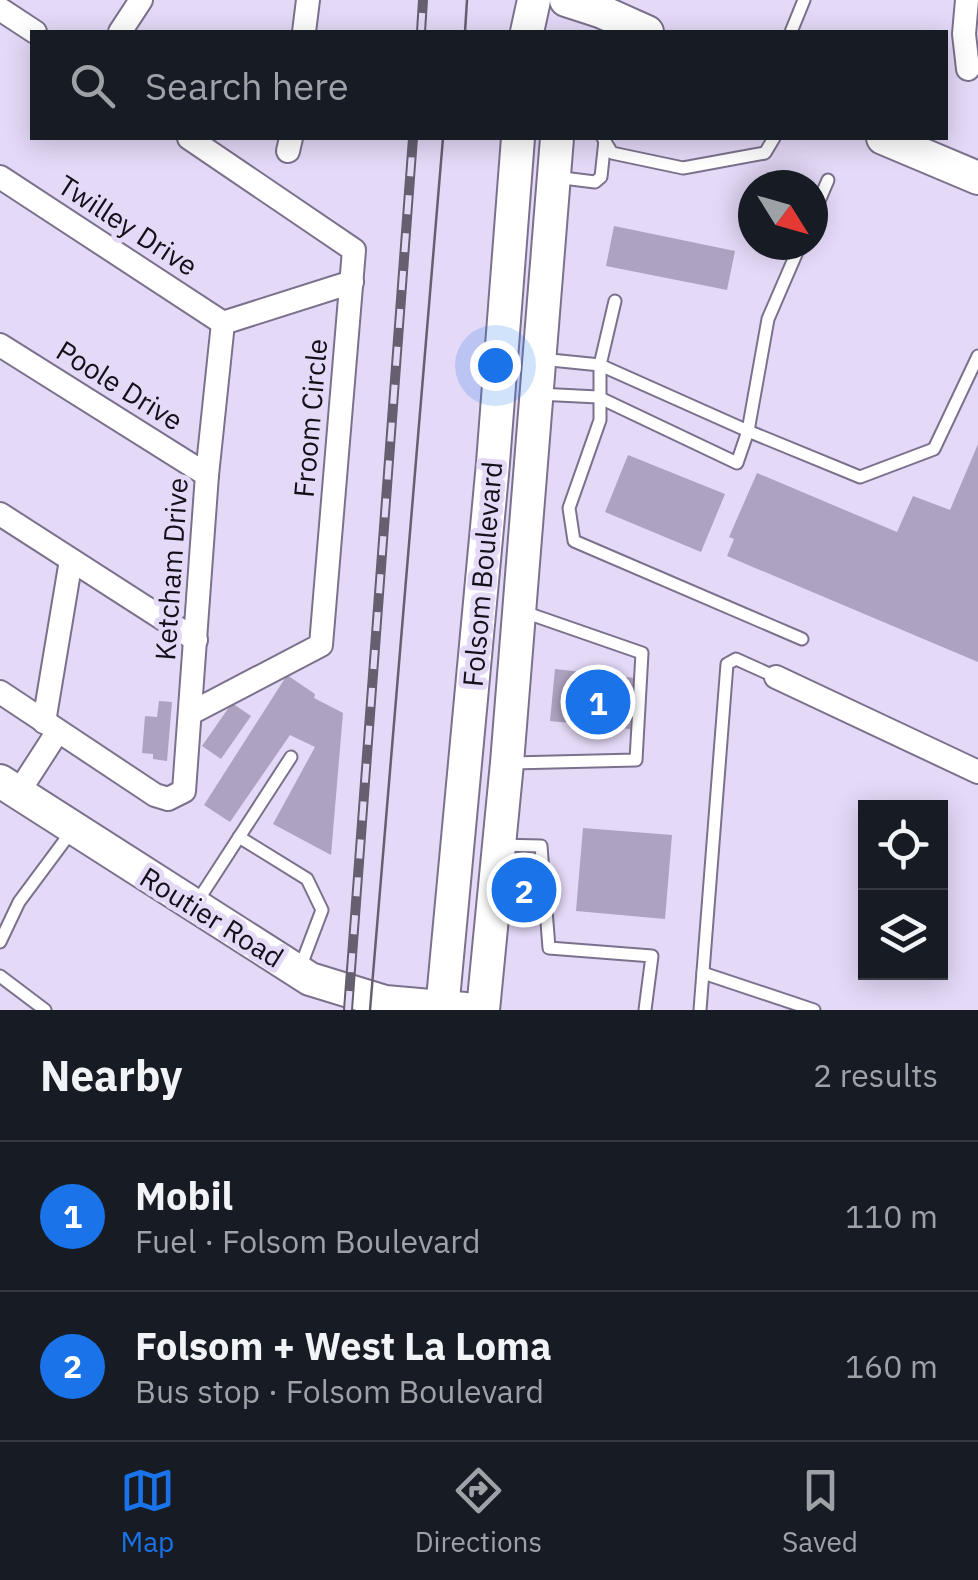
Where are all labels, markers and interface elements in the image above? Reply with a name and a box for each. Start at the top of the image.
search box [30,30,948,140]
icon: search [65,58,120,113]
text: Search here [145,61,349,110]
street label: Twilley Drive [51,166,205,284]
north arrow [738,170,828,260]
street label: Poole Drive [50,332,190,438]
street label: Froom Circle [285,337,335,499]
your location [470,340,521,391]
street label: Folsom Boulevard [454,460,510,688]
street label: Ketcham Drive [146,476,196,662]
pin: 1 [566,664,630,740]
map controls [858,800,948,980]
button: locate [858,800,948,890]
pin: 2 [492,852,556,928]
street label: Routier Road [133,858,291,976]
button: layers [858,890,948,980]
text: Nearby [40,1048,182,1103]
text: 2 results [813,1054,938,1096]
text: Mobil [135,1171,233,1220]
text: 1 [63,1195,82,1237]
text: 110 m [845,1195,938,1237]
text: Fuel · Folsom Boulevard [135,1220,480,1262]
text: Folsom + West La Loma [135,1321,552,1370]
text: 2 [63,1345,82,1387]
text: 160 m [845,1345,938,1387]
text: Bus stop · Folsom Boulevard [135,1370,544,1412]
tab: Map [120,1463,175,1560]
tab: Directions [415,1463,542,1560]
tab: Saved [782,1463,858,1560]

